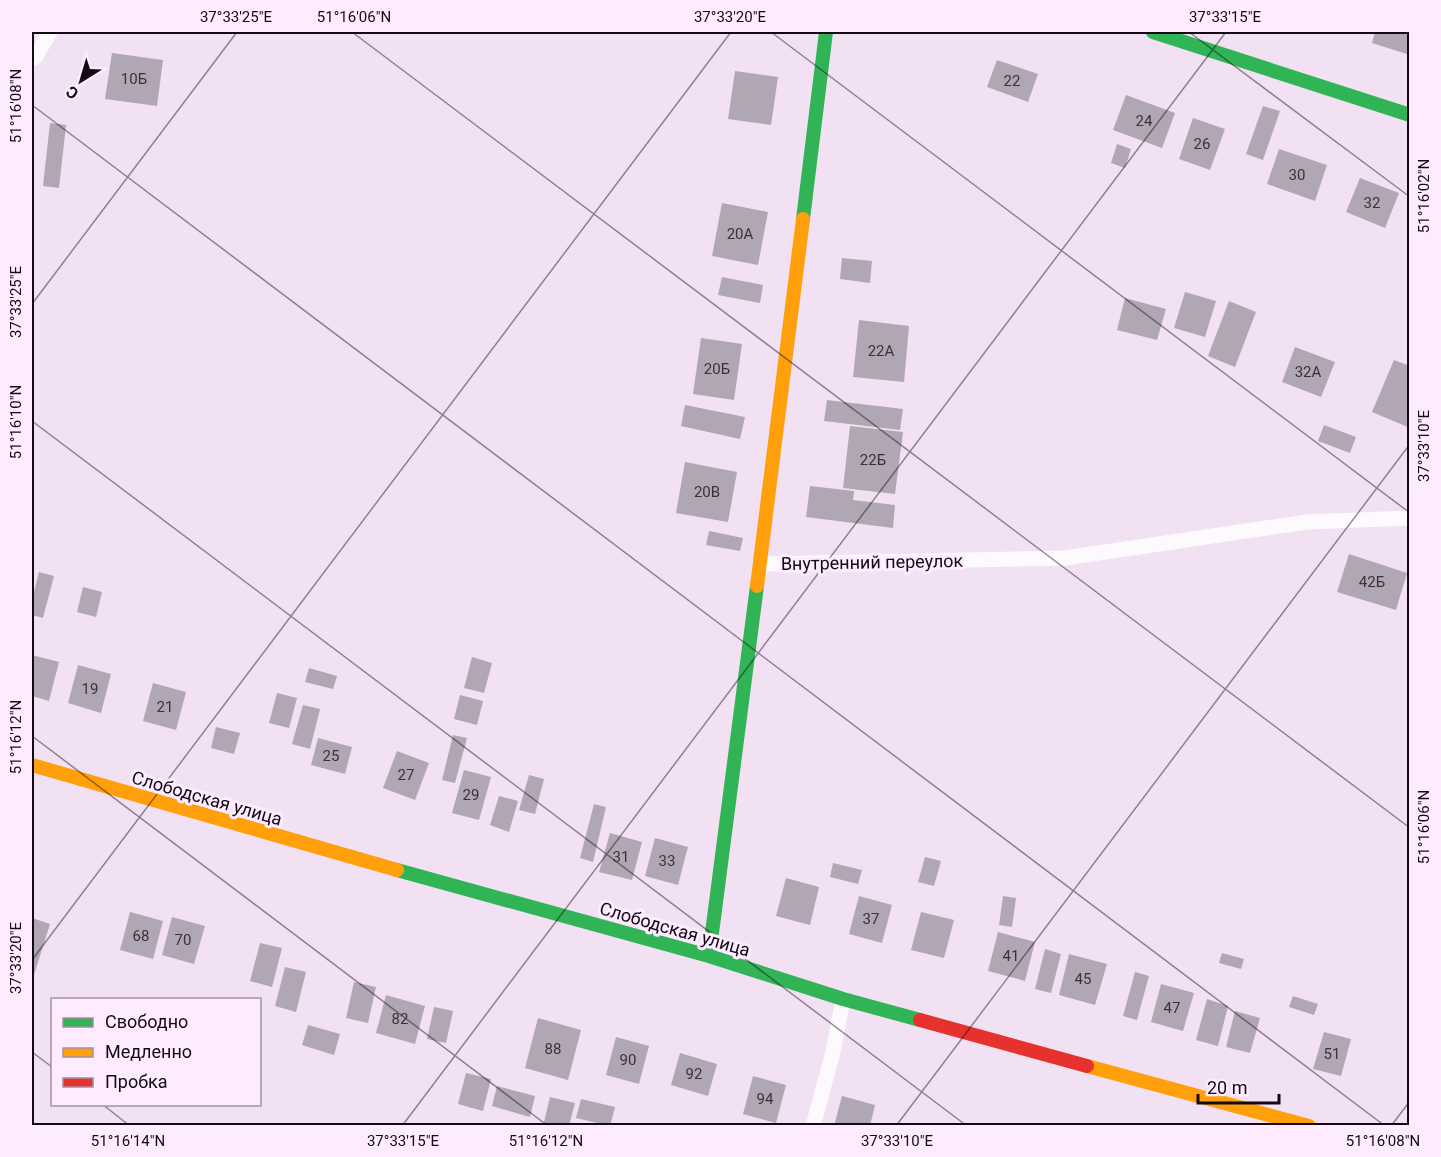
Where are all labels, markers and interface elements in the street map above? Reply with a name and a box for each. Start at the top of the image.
text: 37°33'25"E [200,8,273,26]
text: 51°16'06"N [317,8,391,26]
text: 37°33'20"E [694,8,767,26]
text: 37°33'15"E [1189,8,1262,26]
north arrow [51,51,111,111]
text: 51°16'08"N [7,69,25,143]
house number: 10Б [121,70,147,88]
house number: 22 [1004,72,1020,90]
text: С [62,82,82,103]
house number: 24 [1136,112,1153,130]
house number: 26 [1194,135,1210,153]
text: 51°16'02"N [1415,159,1433,233]
house number: 30 [1289,166,1305,184]
house number: 32 [1364,194,1380,212]
house number: 20А [727,225,754,243]
text: 37°33'25"E [7,265,25,338]
house number: 22А [868,342,895,360]
house number: 20Б [704,360,730,378]
house number: 32А [1295,363,1322,381]
text: 51°16'10"N [7,385,25,459]
text: 37°33'10"E [1415,409,1433,482]
house number: 22Б [860,451,886,469]
house number: 20В [694,483,720,501]
street label: Внутренний переулок [781,550,964,574]
house number: 42Б [1359,573,1385,591]
house number: 19 [82,680,98,698]
house number: 21 [157,698,173,716]
text: 51°16'12"N [7,700,25,774]
house number: 25 [323,747,339,765]
street label: Слободская улица [129,766,285,830]
house number: 27 [398,766,414,784]
house number: 29 [463,786,479,804]
text: 51°16'06"N [1415,790,1433,864]
house number: 31 [613,848,629,866]
house number: 33 [659,852,675,870]
street label: Слободская улица [597,897,753,961]
house number: 37 [863,910,879,928]
text: 37°33'20"E [7,921,25,994]
house number: 68 [133,927,149,945]
house number: 70 [175,931,191,949]
house number: 41 [1003,947,1019,965]
house number: 45 [1075,970,1091,988]
legend [51,998,261,1106]
house number: 47 [1164,999,1180,1017]
house number: 82 [392,1010,408,1028]
text: Свободно [105,1011,188,1032]
house number: 88 [545,1040,561,1058]
text: Медленно [105,1041,192,1062]
house number: 51 [1324,1045,1340,1063]
house number: 90 [620,1051,636,1069]
house number: 92 [686,1065,702,1083]
scale bar [1198,1067,1279,1105]
text: Пробка [105,1071,168,1092]
text: 20 m [1207,1077,1247,1098]
house number: 94 [757,1090,774,1108]
text: 51°16'14"N [91,1132,165,1150]
text: 37°33'15"E [367,1132,440,1150]
text: 51°16'12"N [509,1132,583,1150]
text: 37°33'10"E [861,1132,934,1150]
text: 51°16'08"N [1346,1132,1420,1150]

